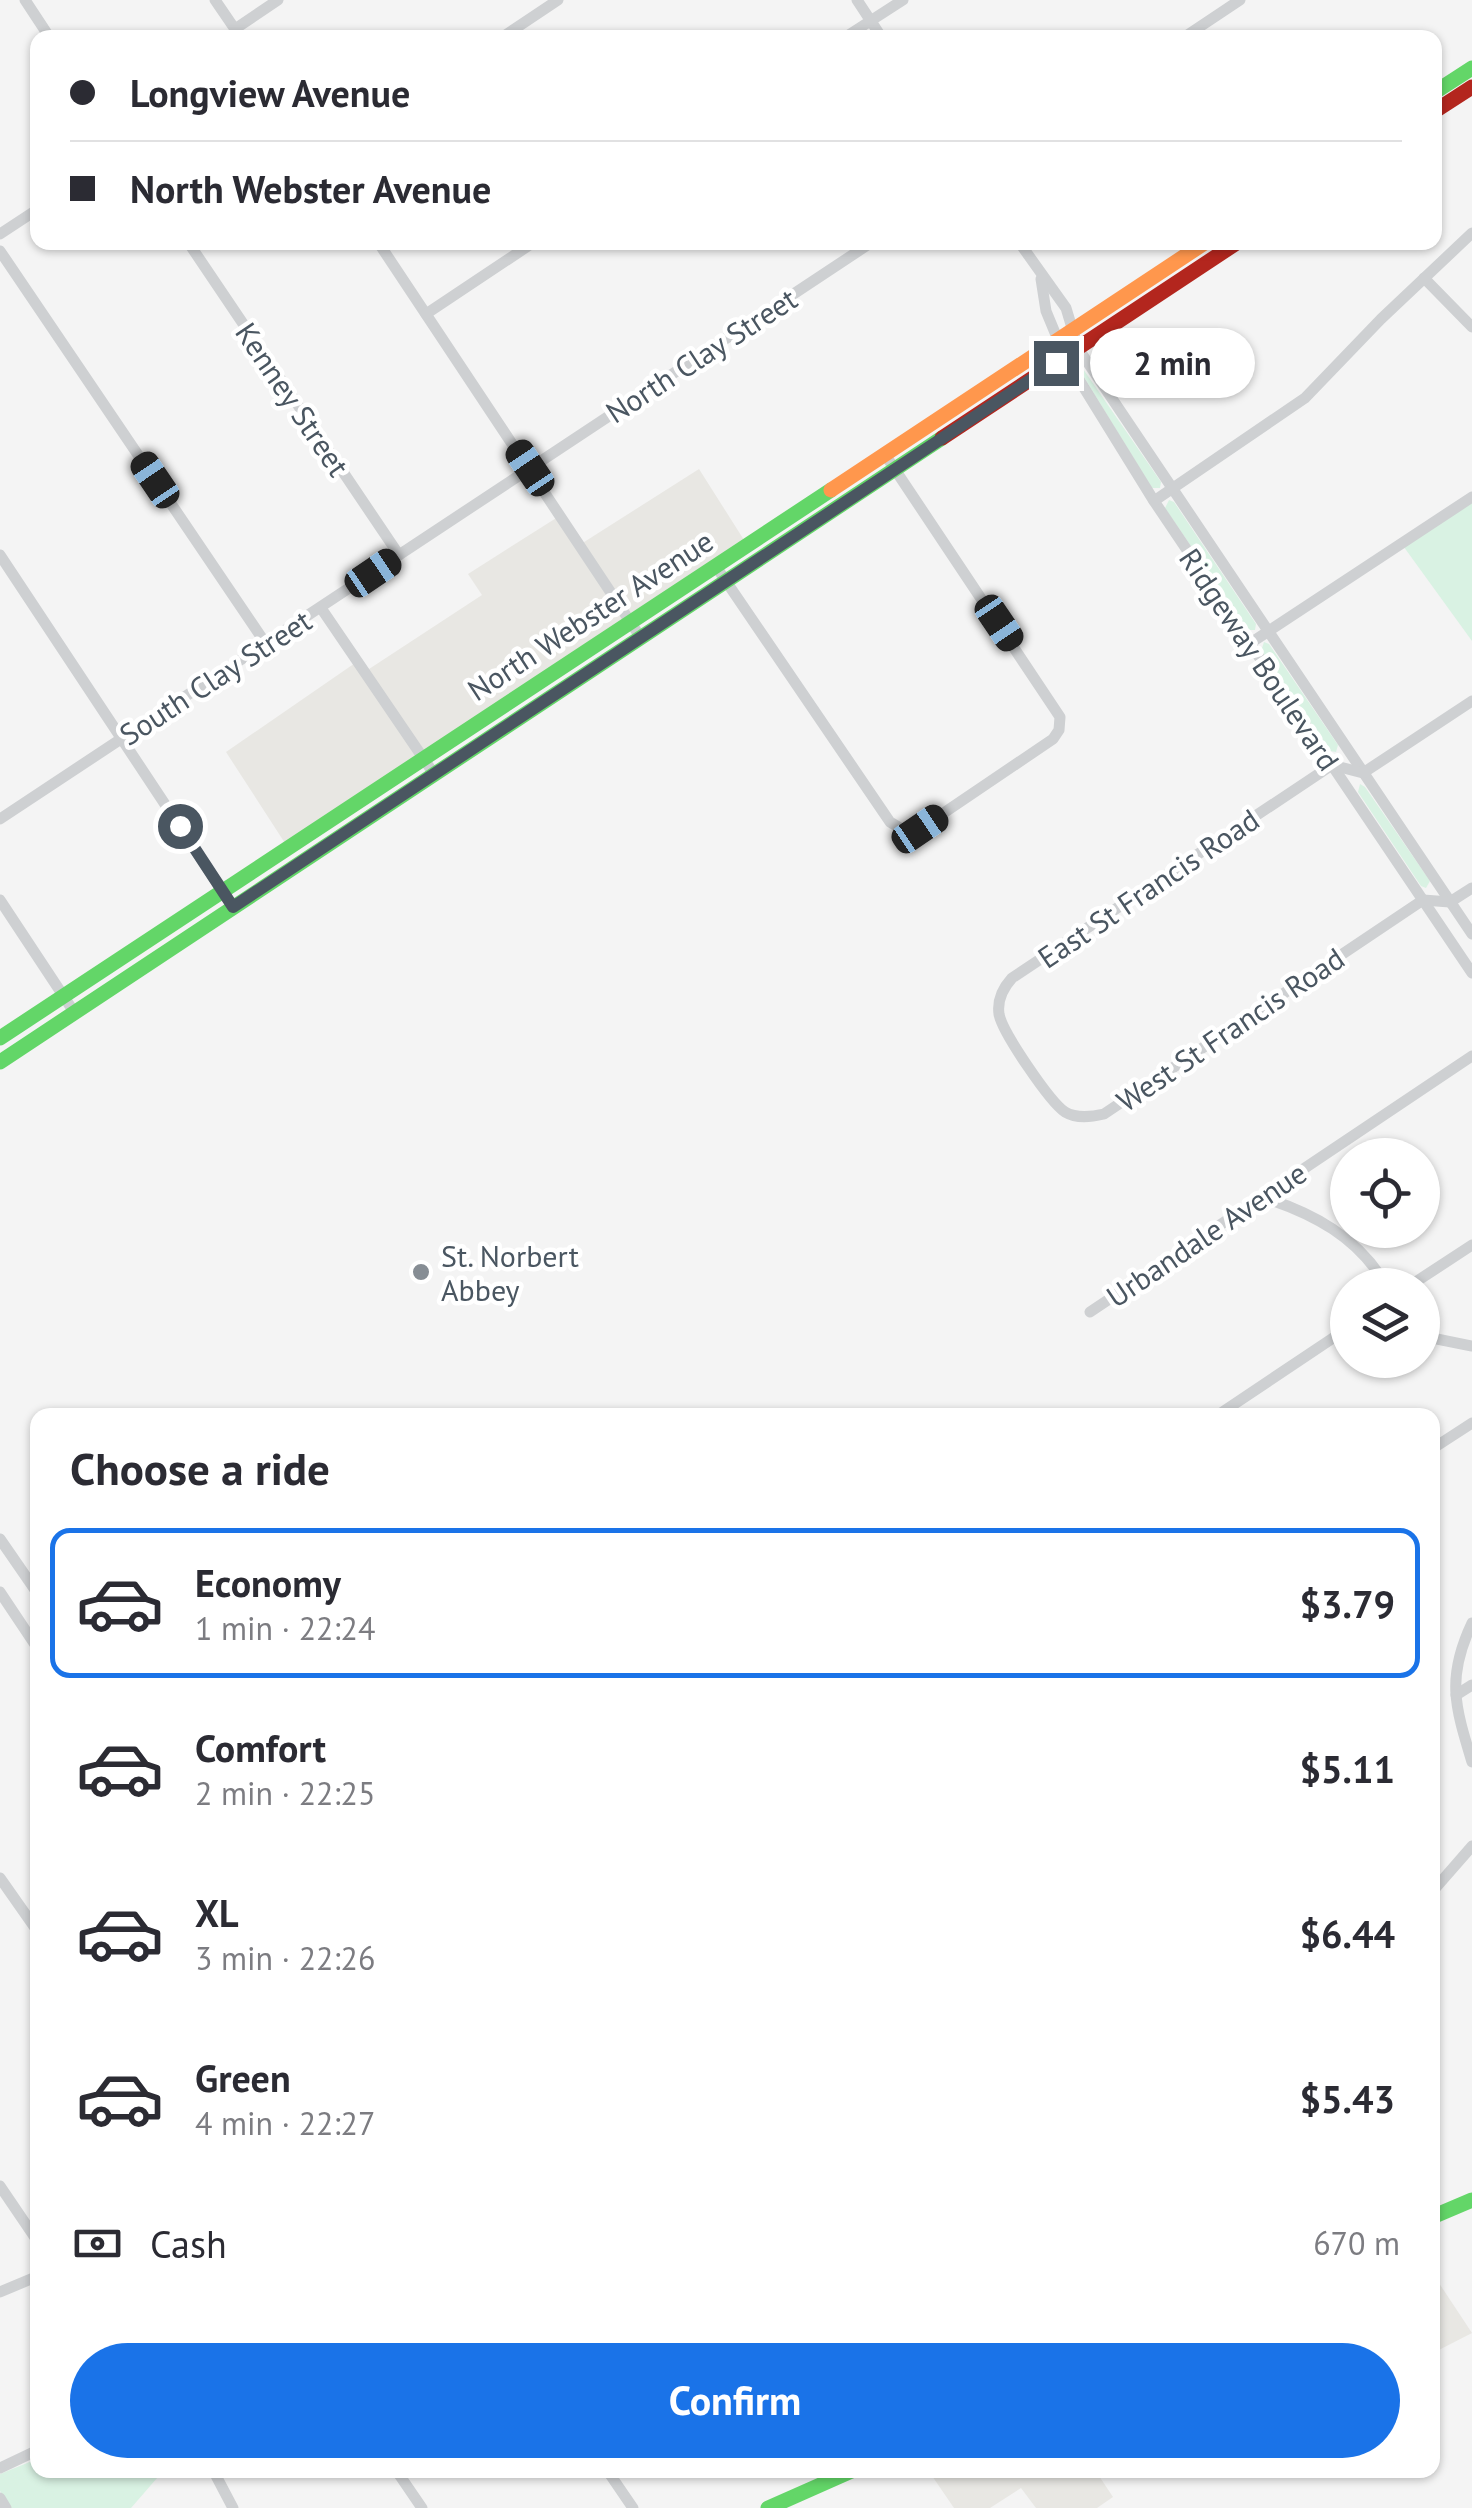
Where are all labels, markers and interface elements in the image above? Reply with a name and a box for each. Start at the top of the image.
text: Longview Avenue [130,68,410,117]
text: North Webster Avenue [130,164,491,213]
street label: North Clay Street [598,279,804,431]
street label: Kenney Street [227,315,359,483]
callout: 2 min [1091,328,1256,398]
route end [1034,341,1079,386]
text: 2 min [1133,342,1212,384]
car [501,435,559,501]
car [126,447,184,513]
street label: North Webster Avenue [460,521,720,709]
street label: Ridgeway Boulevard [1171,540,1349,778]
car [340,544,406,602]
car [970,590,1028,656]
street label: South Clay Street [112,600,318,754]
car [887,800,953,858]
street label: East St Francis Road [1030,800,1266,976]
route start [158,804,203,849]
street label: West St Francis Road [1109,938,1351,1120]
map controls [1330,1138,1440,1378]
button: locate [1330,1138,1440,1248]
street label: Urbandale Avenue [1099,1153,1313,1315]
place label: St. Norbert Abbey [441,1236,579,1309]
marker: St. Norbert Abbey [410,1261,432,1283]
button: layers [1330,1268,1440,1378]
text: Choose a ride [70,1439,330,1497]
icon: car [75,1558,165,1648]
text: Economy [195,1558,341,1607]
text: $3.79 [1299,1579,1395,1628]
text: 1 min · 22:24 [195,1607,375,1649]
icon: car [75,1723,165,1813]
text: Comfort [195,1723,326,1772]
text: $5.11 [1299,1744,1395,1793]
text: 2 min · 22:25 [195,1772,375,1814]
icon: car [75,1888,165,1978]
text: XL [195,1888,239,1937]
text: $6.44 [1299,1909,1395,1958]
text: 3 min · 22:26 [195,1937,375,1979]
icon: car [75,2053,165,2143]
text: Green [195,2053,291,2102]
text: $5.43 [1299,2074,1395,2123]
text: 4 min · 22:27 [195,2102,375,2144]
icon: cash [70,2216,125,2271]
text: Cash [150,2219,227,2268]
text: 670 m [1313,2222,1400,2264]
button: Confirm [70,2343,1400,2458]

